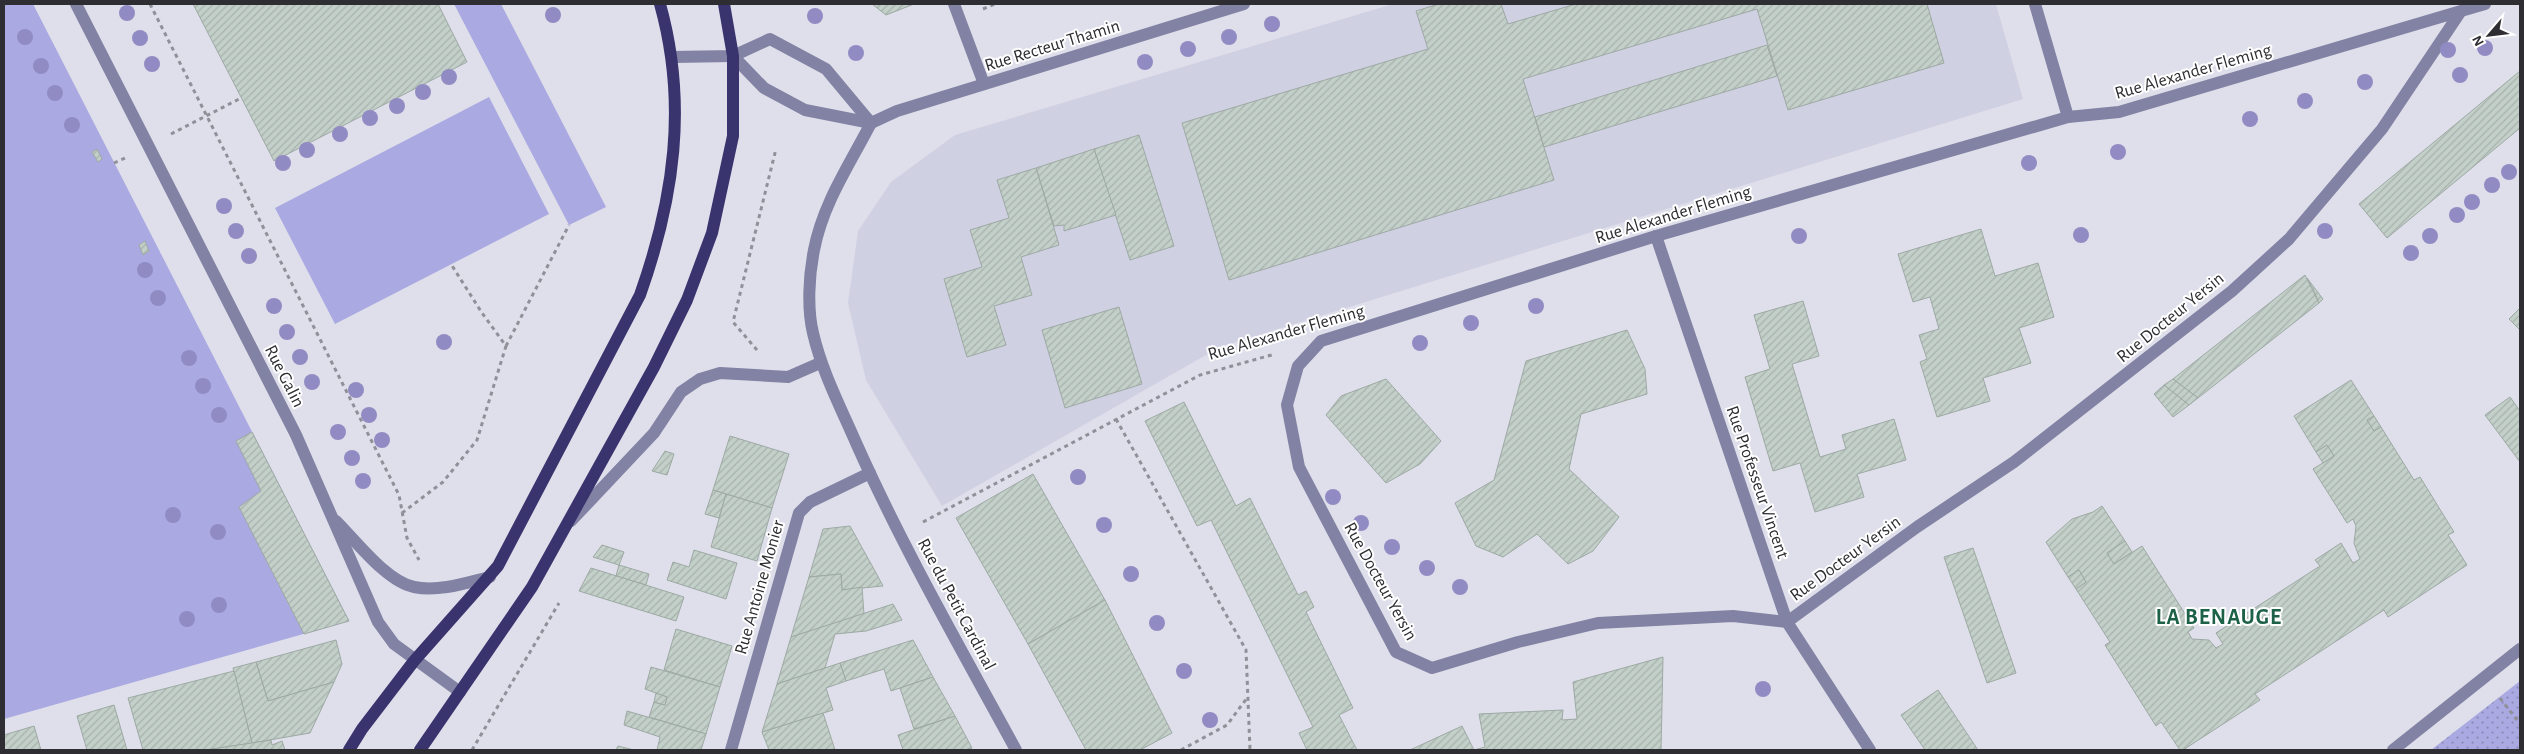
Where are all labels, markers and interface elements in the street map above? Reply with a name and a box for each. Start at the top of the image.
north arrow [2464,10,2514,60]
street label: Rue Recteur Thamin [983,17,1122,75]
text: N [2470,33,2487,48]
street label: Rue Alexander Fleming [2113,41,2274,103]
street label: Rue Alexander Fleming [1593,183,1754,247]
street label: Rue Docteur Yersin [2114,269,2228,366]
street label: Rue Alexander Fleming [1206,302,1367,364]
street label: Rue Galin [261,342,307,410]
street label: Rue Professeur Vincent [1722,404,1792,561]
street label: Rue Docteur Yersin [1787,513,1904,605]
street label: Rue Antoine Monier [732,518,788,657]
street label: Rue Docteur Yersin [1340,519,1420,643]
street label: Rue du Petit Cardinal [914,536,998,673]
district label: LA BENAUGE [2156,606,2282,628]

